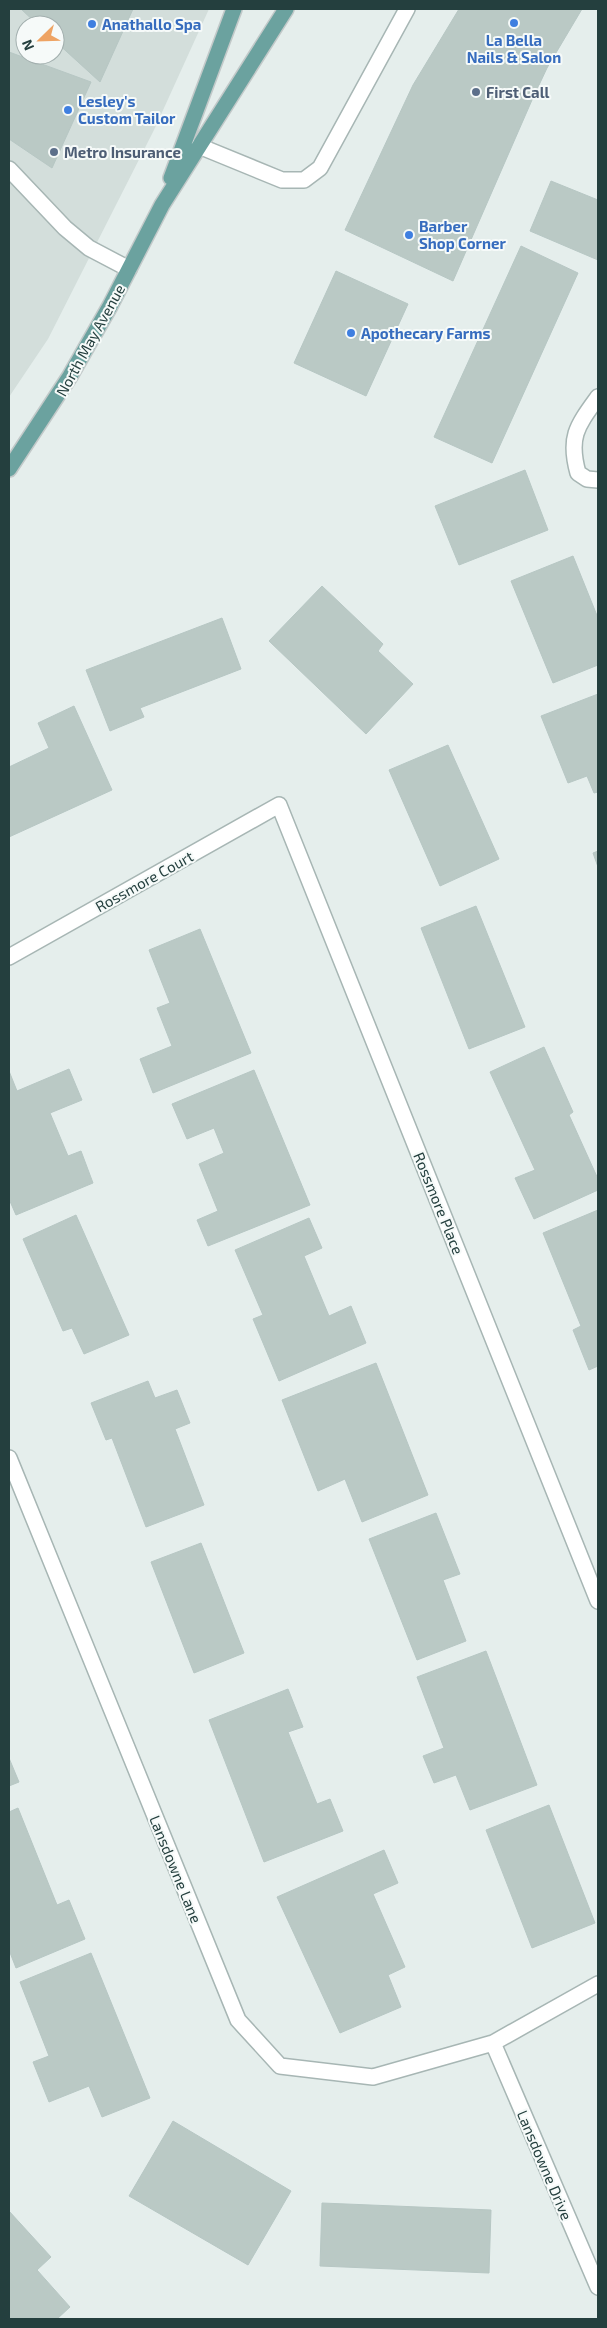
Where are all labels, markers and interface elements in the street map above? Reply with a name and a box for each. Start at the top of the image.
north arrow [15,15,65,65]
place label: Anathallo Spa [102,15,201,33]
marker: La Bella Nails & Salon [508,17,520,29]
marker: Anathallo Spa [86,18,98,30]
place label: La Bella Nails & Salon [467,31,561,66]
text: N [18,37,37,53]
place label: First Call [486,83,550,101]
marker: First Call [470,86,482,98]
place label: Lesley's Custom Tailor [78,92,176,127]
marker: Lesley's Custom Tailor [62,104,74,116]
place label: Metro Insurance [64,143,181,161]
marker: Metro Insurance [48,146,60,158]
place label: Barber Shop Corner [419,217,506,252]
marker: Barber Shop Corner [403,229,415,241]
street label: North May Avenue [52,281,128,399]
place label: Apothecary Farms [361,324,490,343]
marker: Apothecary Farms [345,327,357,339]
street label: Rossmore Court [92,847,196,915]
street label: Rossmore Place [410,1149,468,1257]
street label: Lansdowne Lane [146,1813,206,1925]
street label: Lansdowne Drive [514,2107,576,2223]

